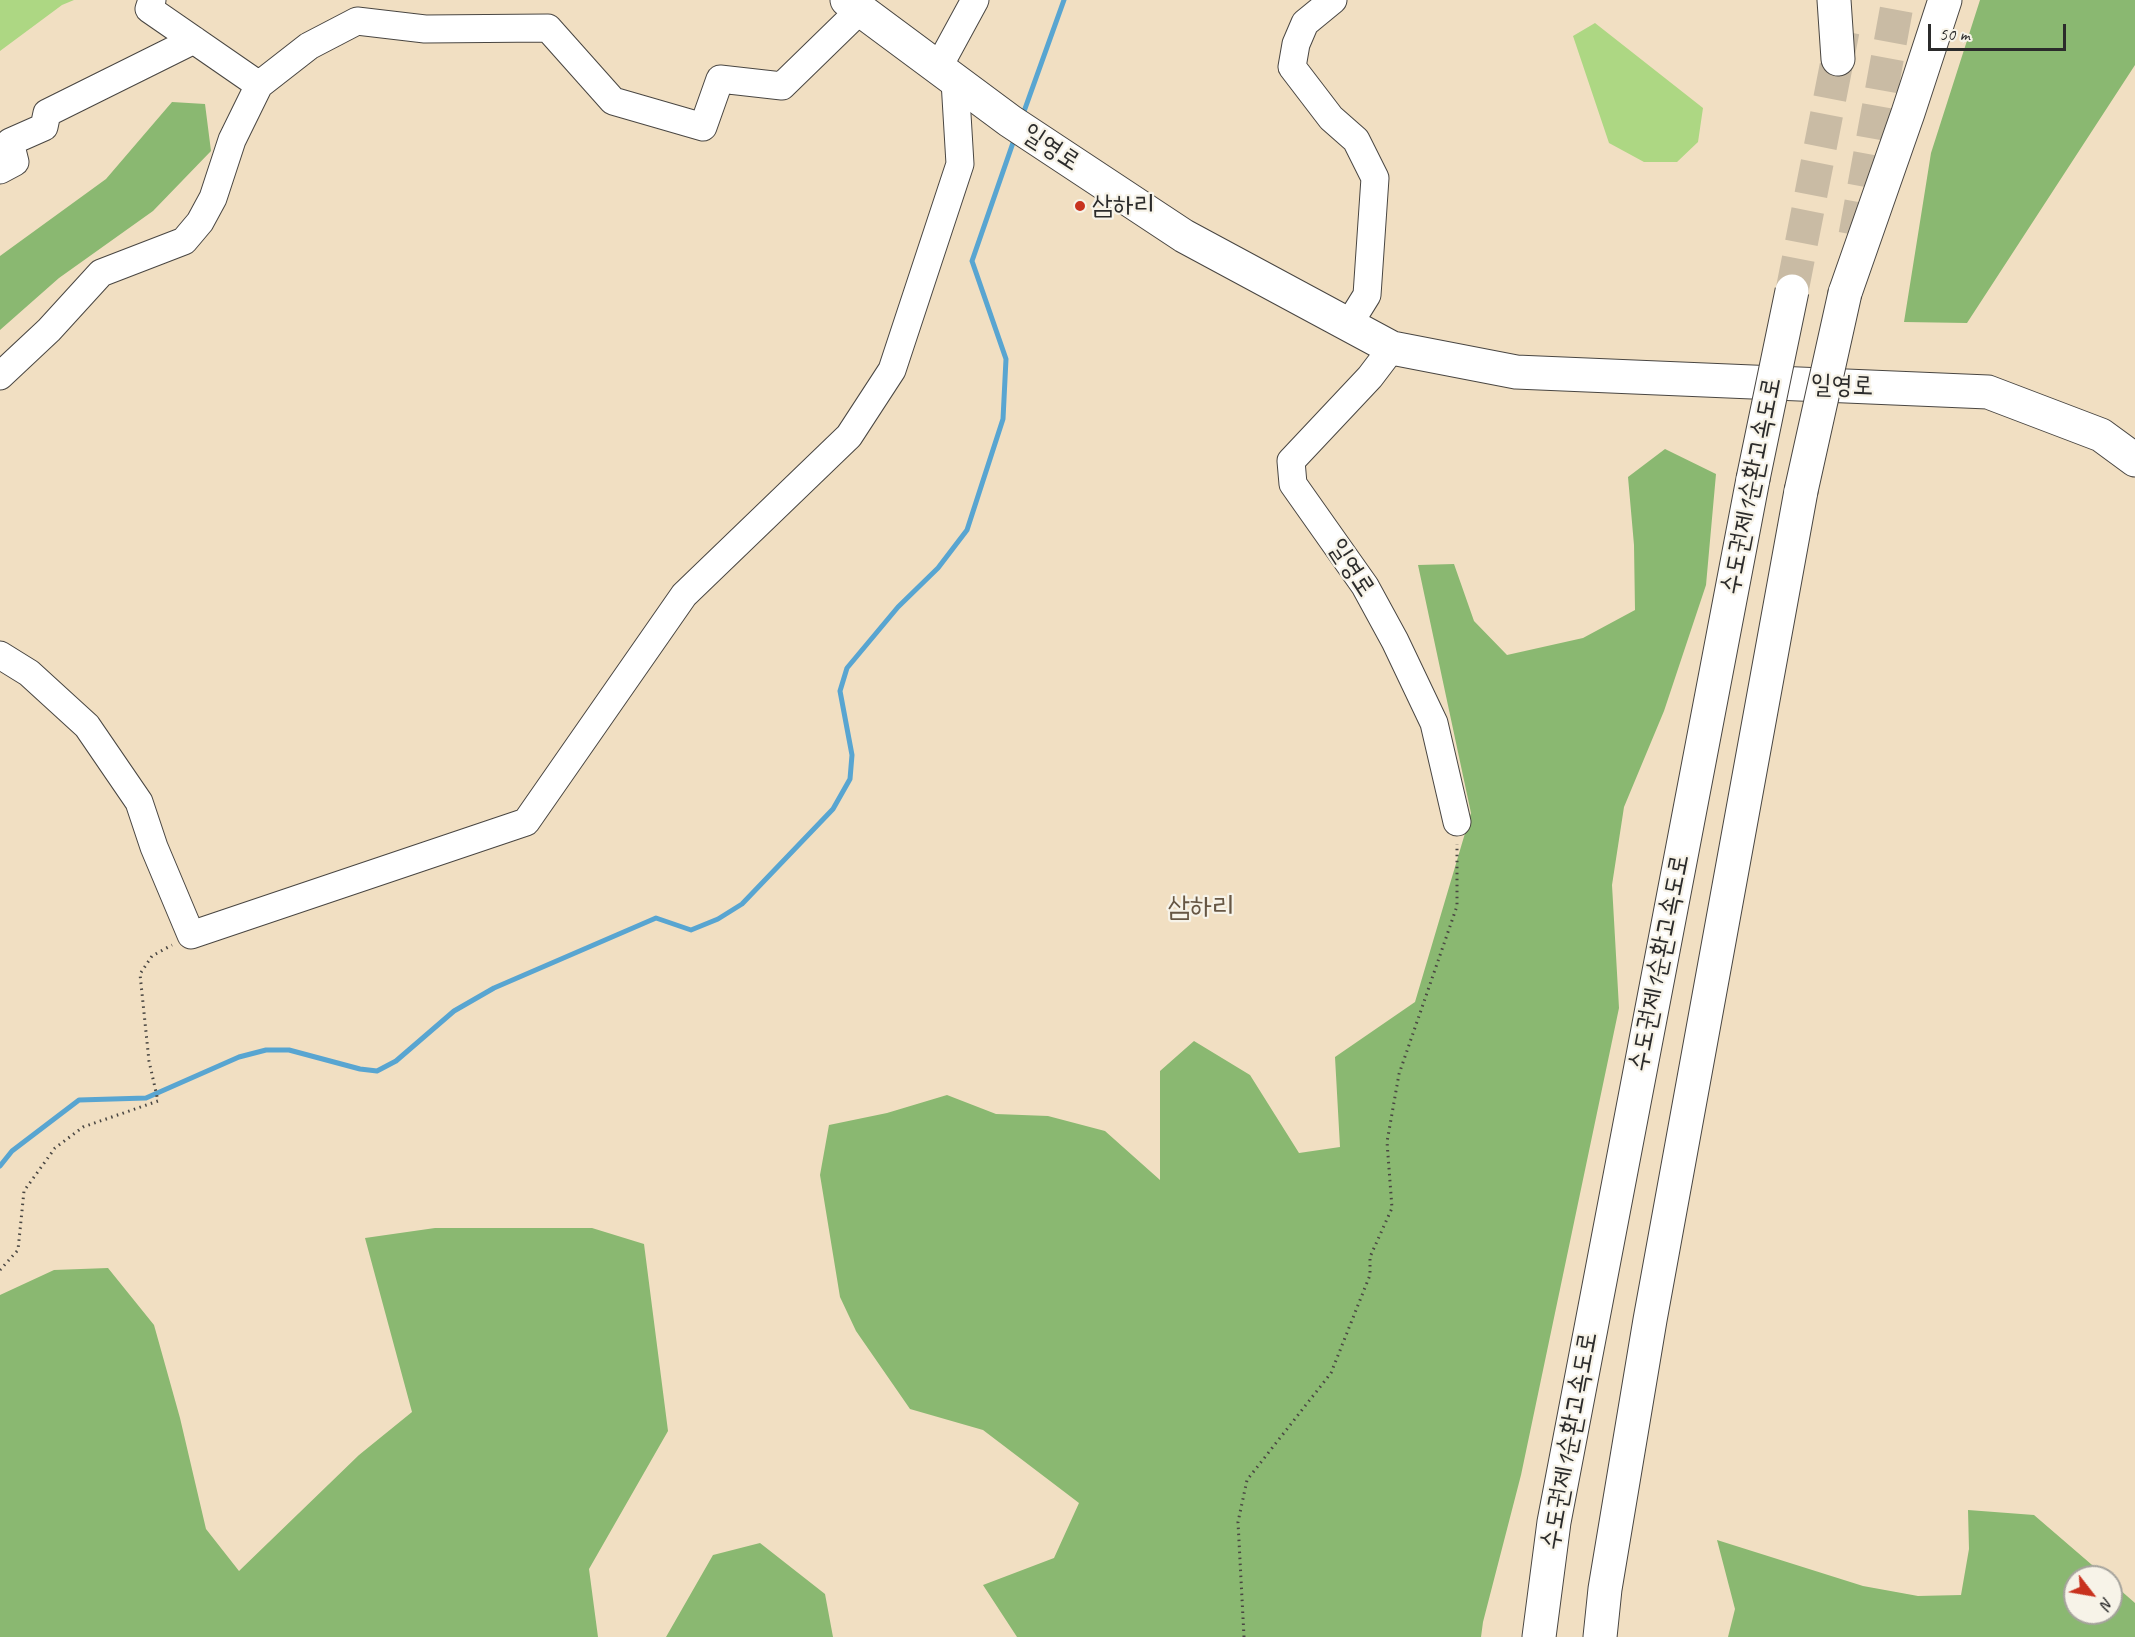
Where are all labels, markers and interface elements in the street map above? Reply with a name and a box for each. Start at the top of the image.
scale bar [1931,12,2069,50]
text: 50 m [1939,23,1970,45]
street label: 일영로 [1016,118,1086,178]
place label: 삼하리 [1092,190,1155,222]
marker: 삼하리 [1073,199,1087,213]
street label: 일영로 [1810,369,1874,403]
street label: 수도권제1순환고속도로 [1716,375,1788,597]
street label: 일영로 [1321,533,1381,603]
street label: 수도권제1순환고속도로 [1624,852,1696,1074]
district label: 삼하리 [1167,891,1235,925]
street label: 수도권제1순환고속도로 [1535,1330,1605,1552]
north arrow [2063,1565,2123,1625]
text: N [2096,1594,2118,1613]

